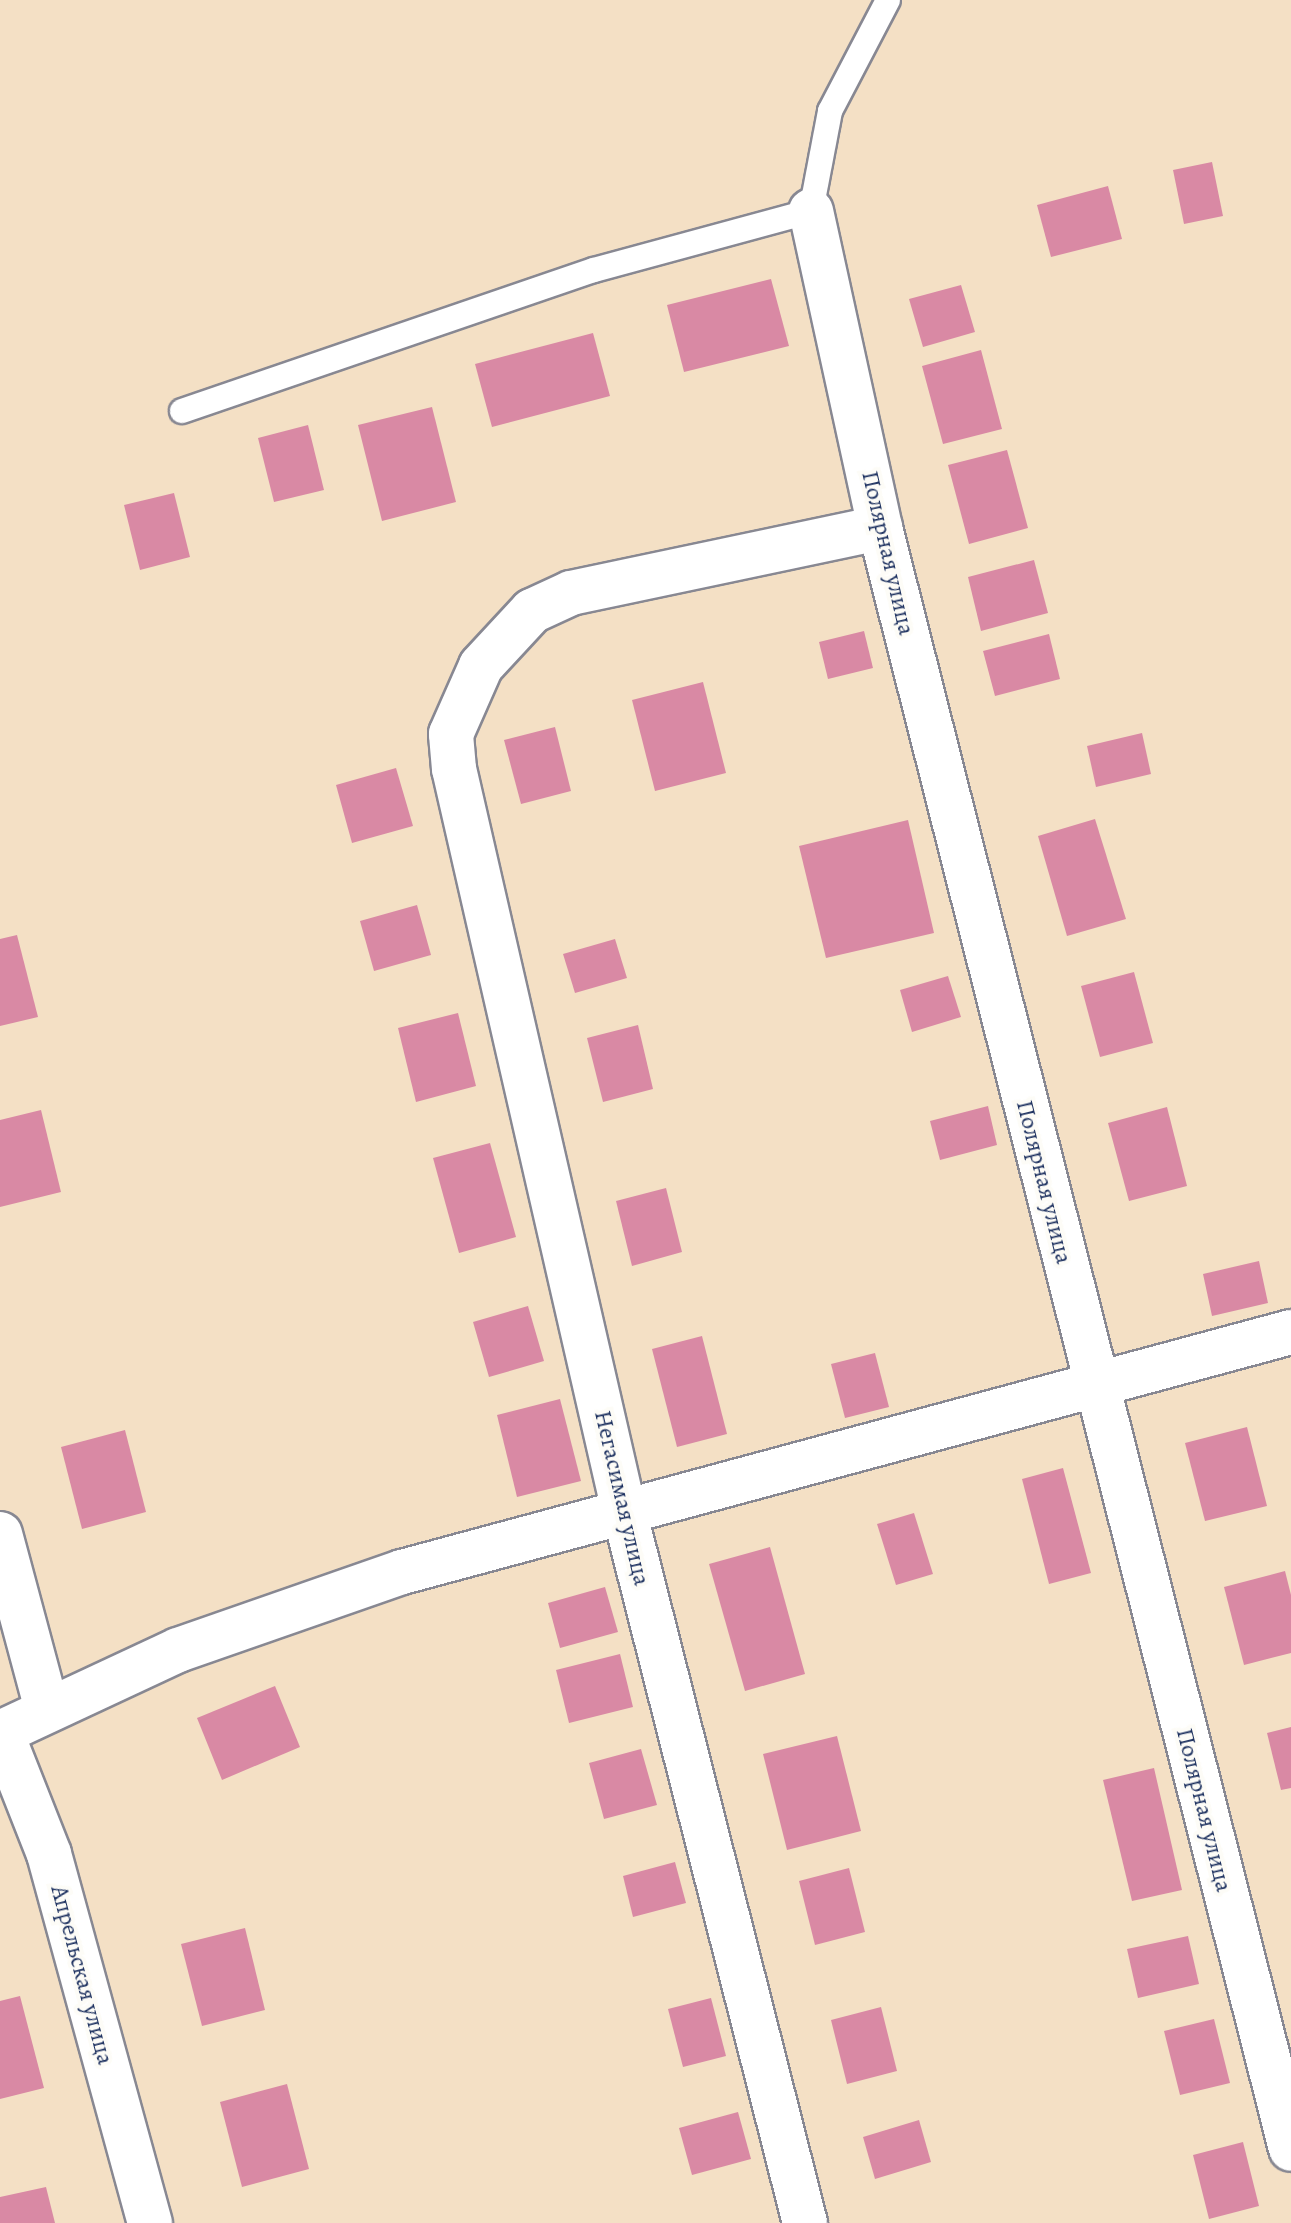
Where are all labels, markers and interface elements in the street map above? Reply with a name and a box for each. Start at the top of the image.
street label: Полярная улица [855,468,921,638]
street label: Полярная улица [1010,1097,1078,1267]
street label: Негасимая улица [588,1408,656,1588]
street label: Полярная улица [1170,1725,1238,1895]
street label: Апрельская улица [44,1882,120,2068]

